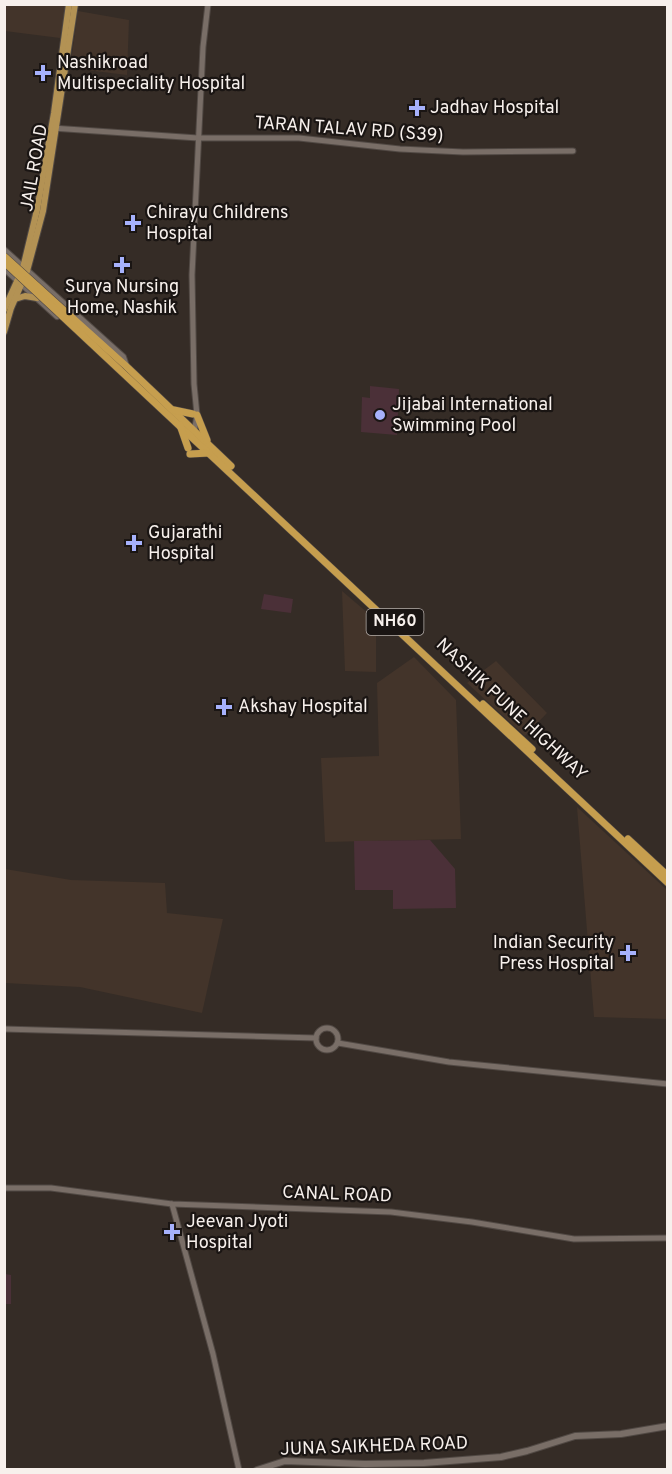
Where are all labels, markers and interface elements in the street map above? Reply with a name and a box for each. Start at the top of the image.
place label: Nashikroad Multispeciality Hospital [57,52,245,96]
marker: Nashikroad Multispeciality Hospital [34,64,52,82]
place label: Jadhav Hospital [430,97,559,120]
marker: Jadhav Hospital [408,99,426,117]
street label: TARAN TALAV RD (S39) [254,112,444,148]
street label: JAIL ROAD [16,122,54,214]
place label: Chirayu Childrens Hospital [146,202,289,246]
marker: Chirayu Childrens Hospital [124,214,142,232]
marker: Surya Nursing Home, Nashik [113,256,131,274]
place label: Surya Nursing Home, Nashik [65,276,179,320]
place label: Jijabai International Swimming Pool [392,394,553,438]
marker: Jijabai International Swimming Pool [373,408,387,422]
place label: Gujarathi Hospital [148,522,222,566]
marker: Gujarathi Hospital [125,534,143,552]
road number: NH60 [366,609,424,635]
street label: NASHIK PUNE HIGHWAY [430,634,592,786]
place label: Akshay Hospital [238,696,368,719]
marker: Akshay Hospital [215,698,233,716]
place label: Indian Security Press Hospital [493,932,614,976]
marker: Indian Security Press Hospital [619,944,637,962]
street label: CANAL ROAD [282,1182,392,1208]
place label: Jeevan Jyoti Hospital [186,1211,288,1255]
marker: Jeevan Jyoti Hospital [163,1223,181,1241]
street label: JUNA SAIKHEDA ROAD [280,1432,468,1462]

